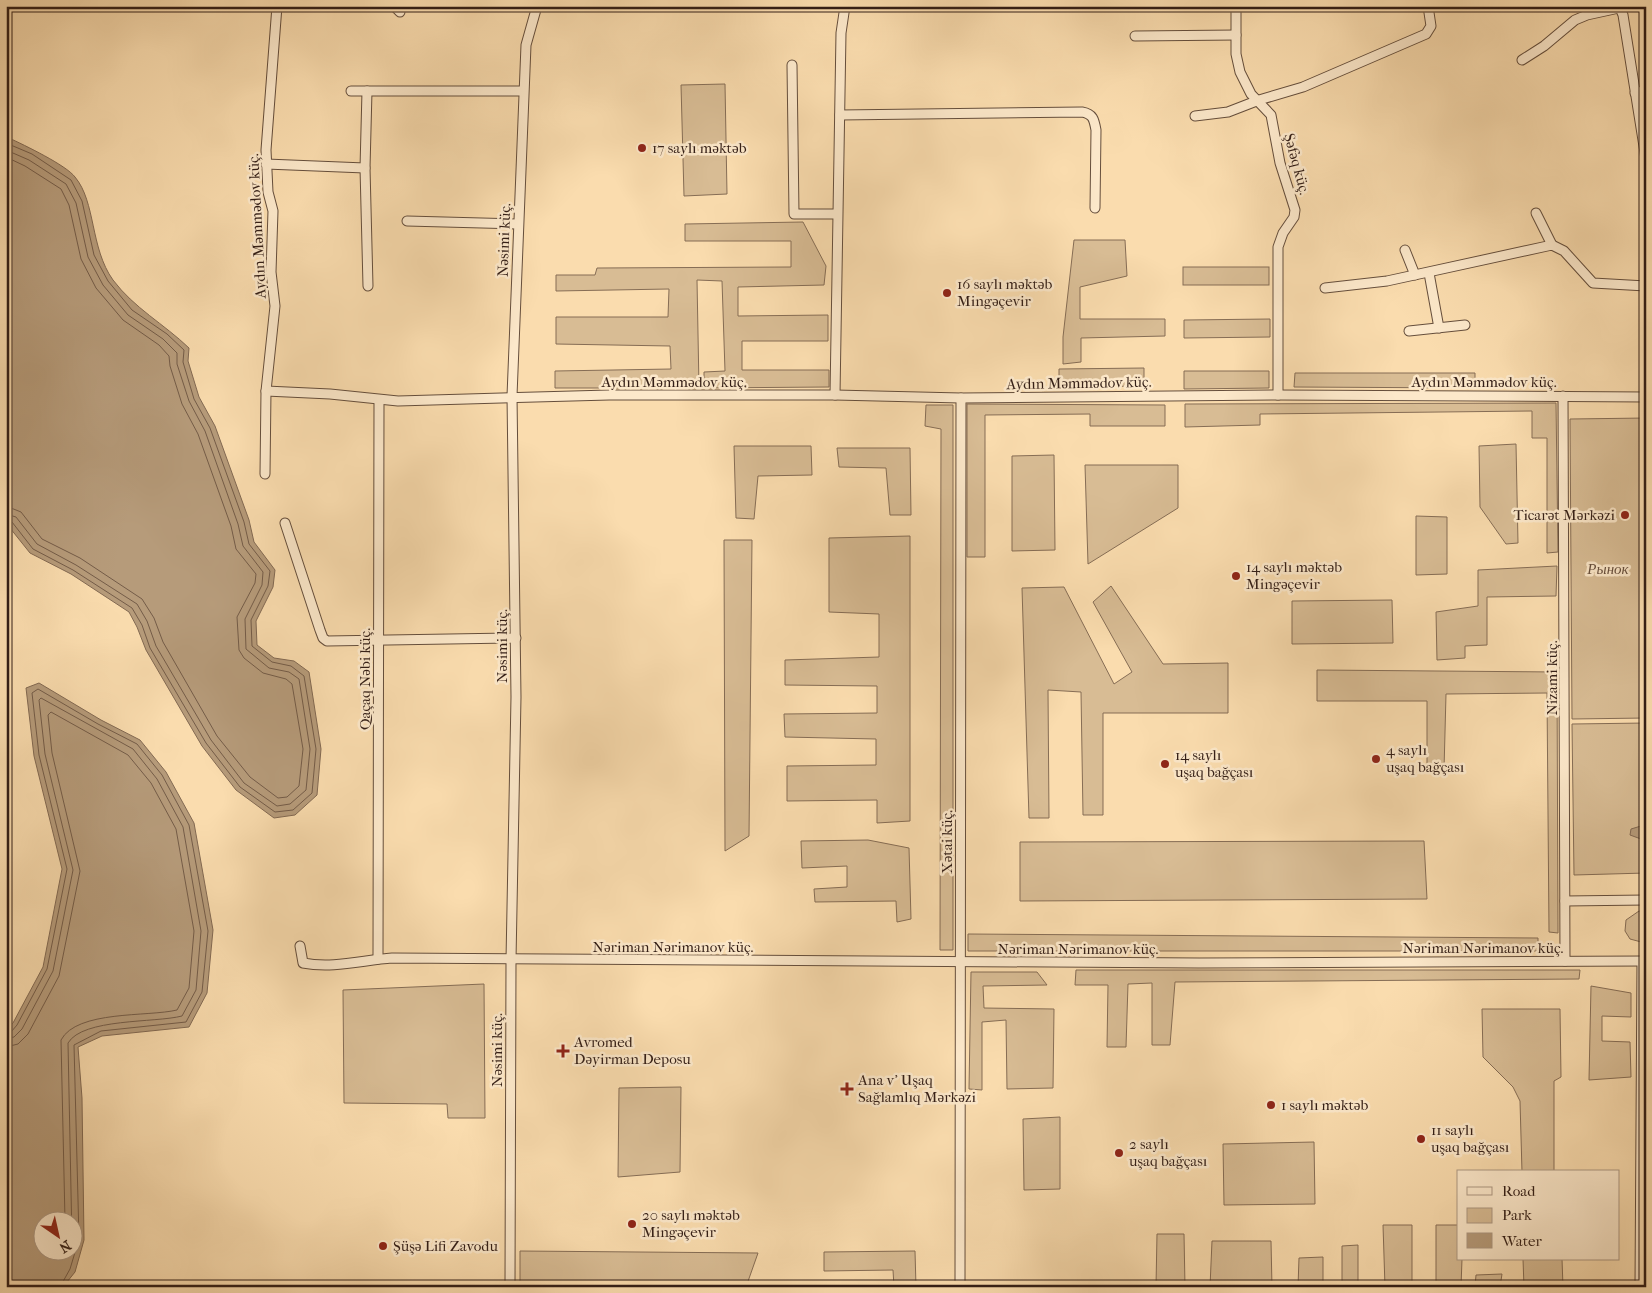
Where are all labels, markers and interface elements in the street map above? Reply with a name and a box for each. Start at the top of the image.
street label: Şəfəq küç. [1280,131,1314,197]
place label: 17 saylı məktəb [652,139,747,157]
marker: 17 saylı məktəb [636,142,648,154]
street label: Aydın Məmmədov küç. [244,153,270,300]
street label: Nəsimi küç. [494,203,514,277]
place label: 16 saylı məktəb Mingəçevir [957,275,1052,310]
marker: 16 saylı məktəb Mingəçevir [941,287,953,299]
street label: Aydın Məmmədov küç. [600,373,747,391]
street label: Aydın Məmmədov küç. [1005,373,1152,393]
street label: Aydın Məmmədov küç. [1410,373,1557,391]
place label: Ticarət Mərkəzi [1514,506,1616,524]
marker: Ticarət Mərkəzi [1619,509,1631,521]
place label: 14 saylı məktəb Mingəçevir [1246,558,1342,593]
park label: Рынок [1586,560,1630,578]
marker: 14 saylı məktəb Mingəçevir [1230,570,1242,582]
street label: Nəsimi küç. [493,609,511,683]
street label: Qaçaq Nəbi küç. [356,628,374,730]
street label: Nizami küç. [1543,640,1561,716]
place label: 4 saylı uşaq bağçası [1385,741,1465,776]
place label: 14 saylı uşaq bağçası [1174,746,1254,781]
marker: 4 saylı uşaq bağçası [1370,753,1382,765]
marker: 14 saylı uşaq bağçası [1159,758,1171,770]
street label: Xətai küç. [938,810,956,874]
street label: Nəriman Nərimanov küç. [593,938,754,956]
street label: Nəriman Nərimanov küç. [1403,939,1564,957]
street label: Nəriman Nərimanov küç. [998,940,1159,958]
street label: Nəsimi küç. [488,1013,506,1087]
place label: Avromed Dəyirman Deposu [573,1033,691,1068]
marker: Avromed Dəyirman Deposu [556,1044,570,1058]
place label: Ana v' Uşaq Sağlamlıq Mərkəzi [857,1071,976,1106]
marker: Ana v' Uşaq Sağlamlıq Mərkəzi [840,1082,854,1096]
place label: 1 saylı məktəb [1281,1096,1368,1114]
marker: 1 saylı məktəb [1265,1099,1277,1111]
place label: 11 saylı uşaq bağçası [1430,1121,1510,1156]
marker: 11 saylı uşaq bağçası [1415,1133,1427,1145]
place label: 2 saylı uşaq bağçası [1128,1135,1208,1170]
marker: 2 saylı uşaq bağçası [1113,1147,1125,1159]
legend [1457,1170,1620,1260]
text: Road [1502,1182,1536,1200]
place label: 20 saylı məktəb Mingəçevir [642,1206,740,1241]
text: Park [1502,1206,1532,1224]
north arrow [32,1210,82,1260]
marker: 20 saylı məktəb Mingəçevir [626,1218,638,1230]
text: Water [1501,1232,1542,1250]
text: N [56,1236,74,1257]
place label: Şüşə Lifi Zavodu [393,1237,498,1255]
marker: Şüşə Lifi Zavodu [377,1240,389,1252]

